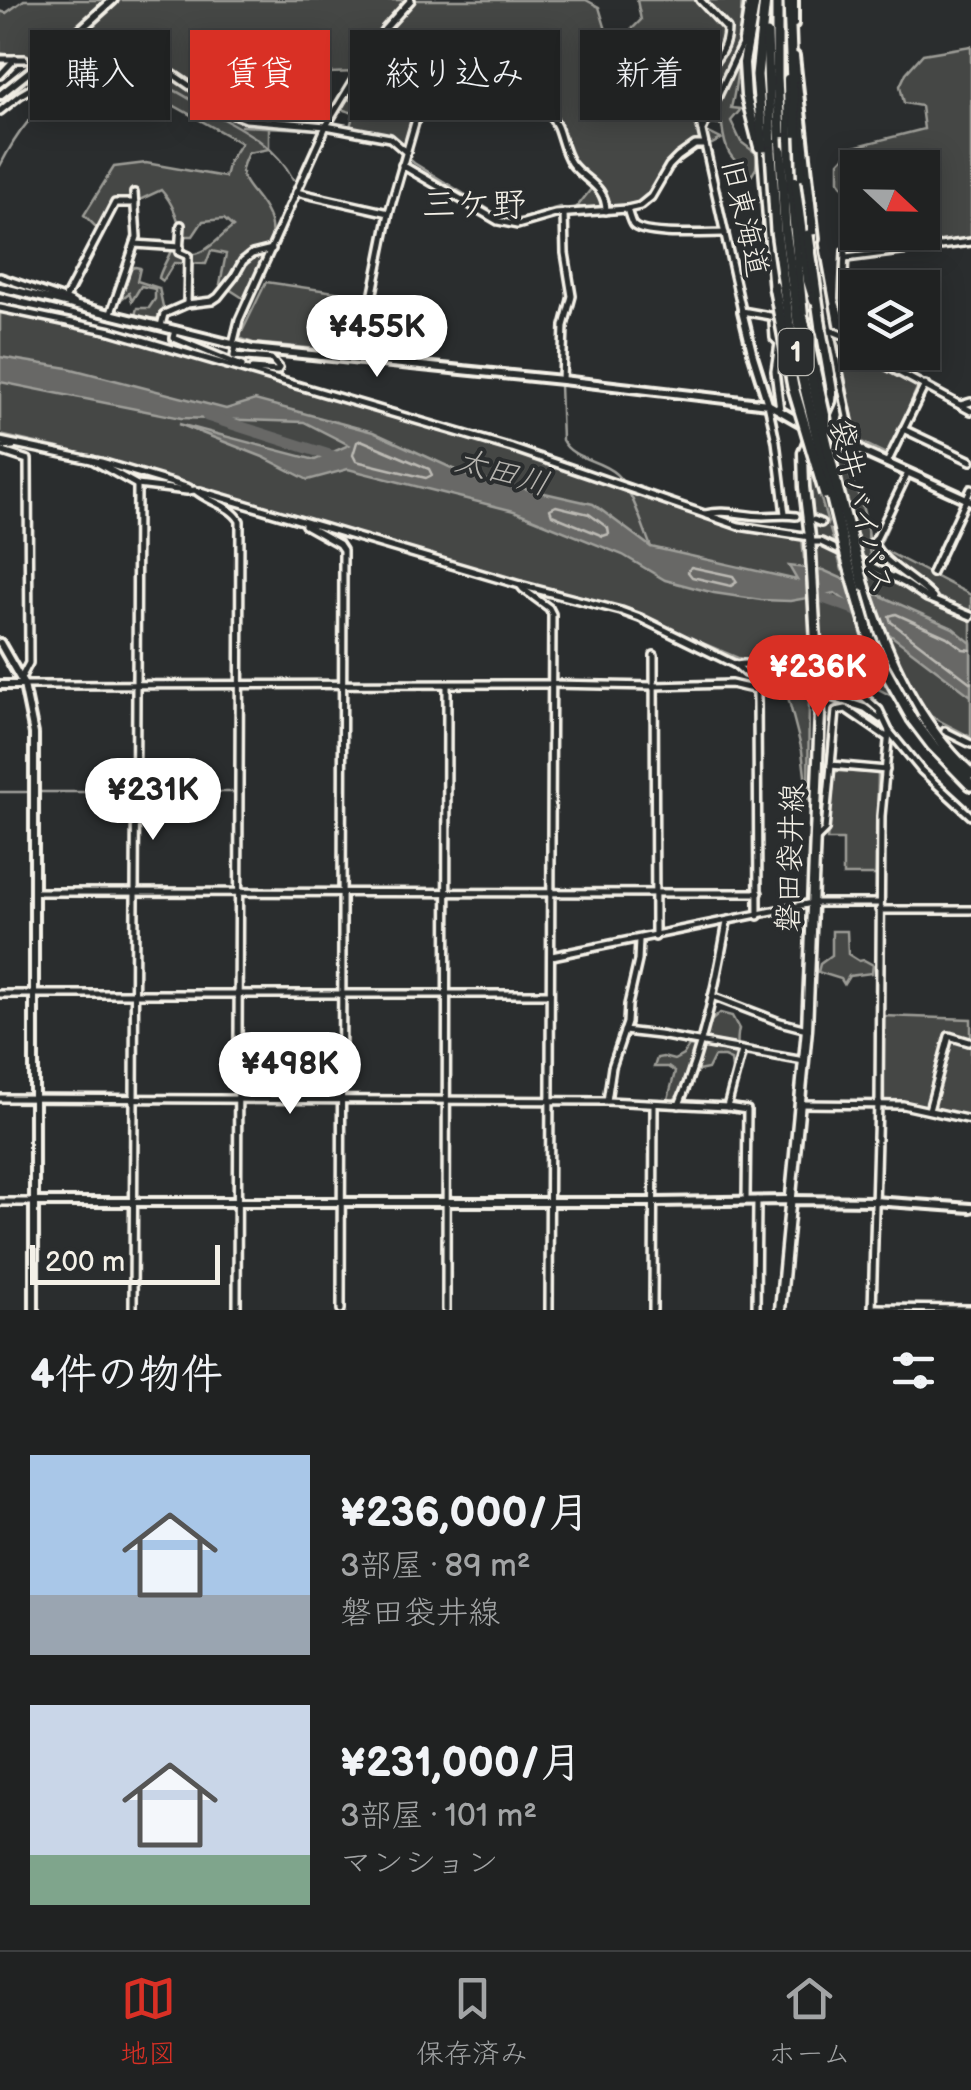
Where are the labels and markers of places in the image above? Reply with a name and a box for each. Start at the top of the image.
pin: ¥455K [307,295,447,380]
pin: ¥236K [748,635,888,720]
pin: ¥231K [83,758,223,843]
pin: ¥498K [220,1032,360,1117]

